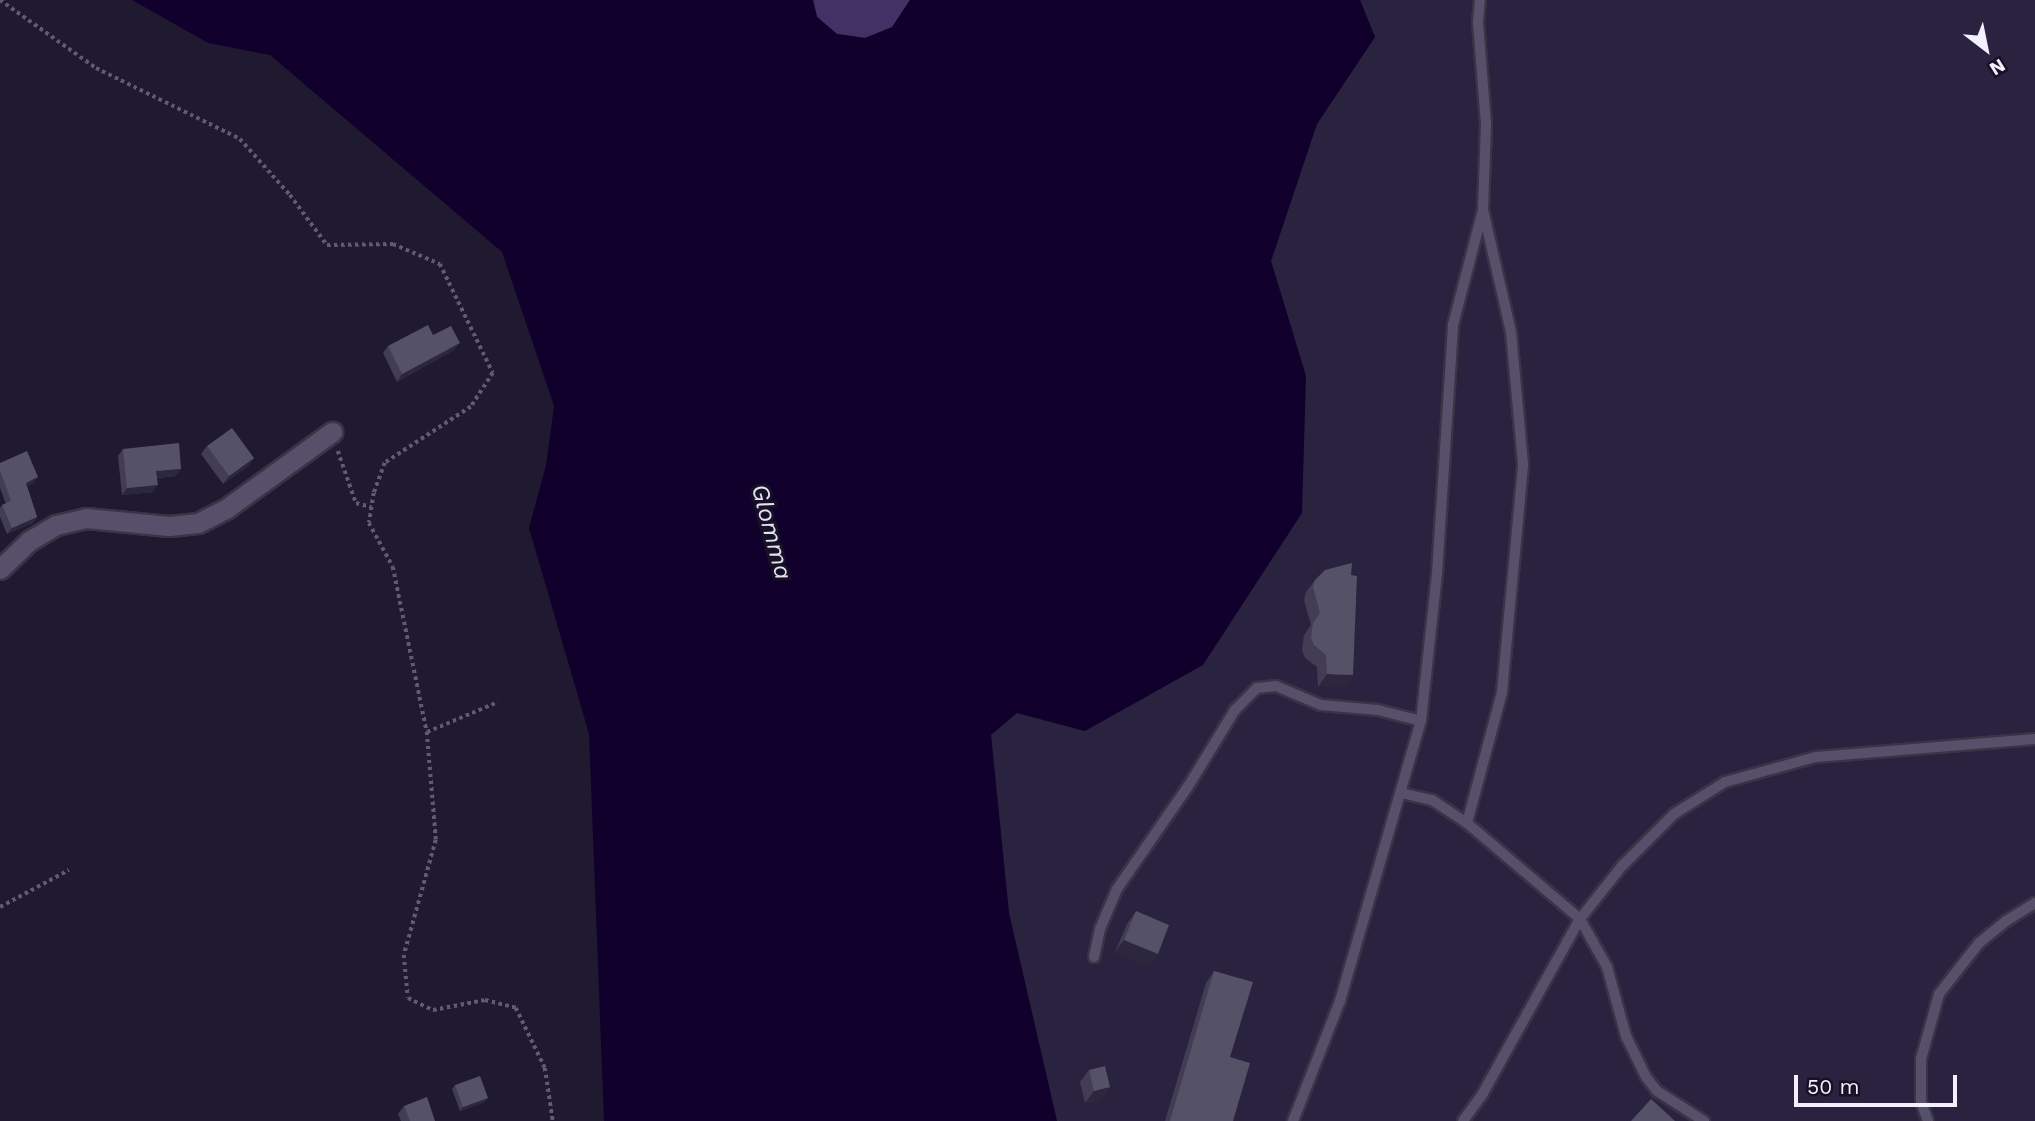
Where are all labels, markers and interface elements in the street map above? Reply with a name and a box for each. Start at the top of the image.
north arrow [1951,14,2021,84]
text: N [1985,54,2009,81]
water label: Glomma [744,481,798,583]
scale bar [1797,1062,1960,1106]
text: 50 m [1807,1074,1859,1099]

